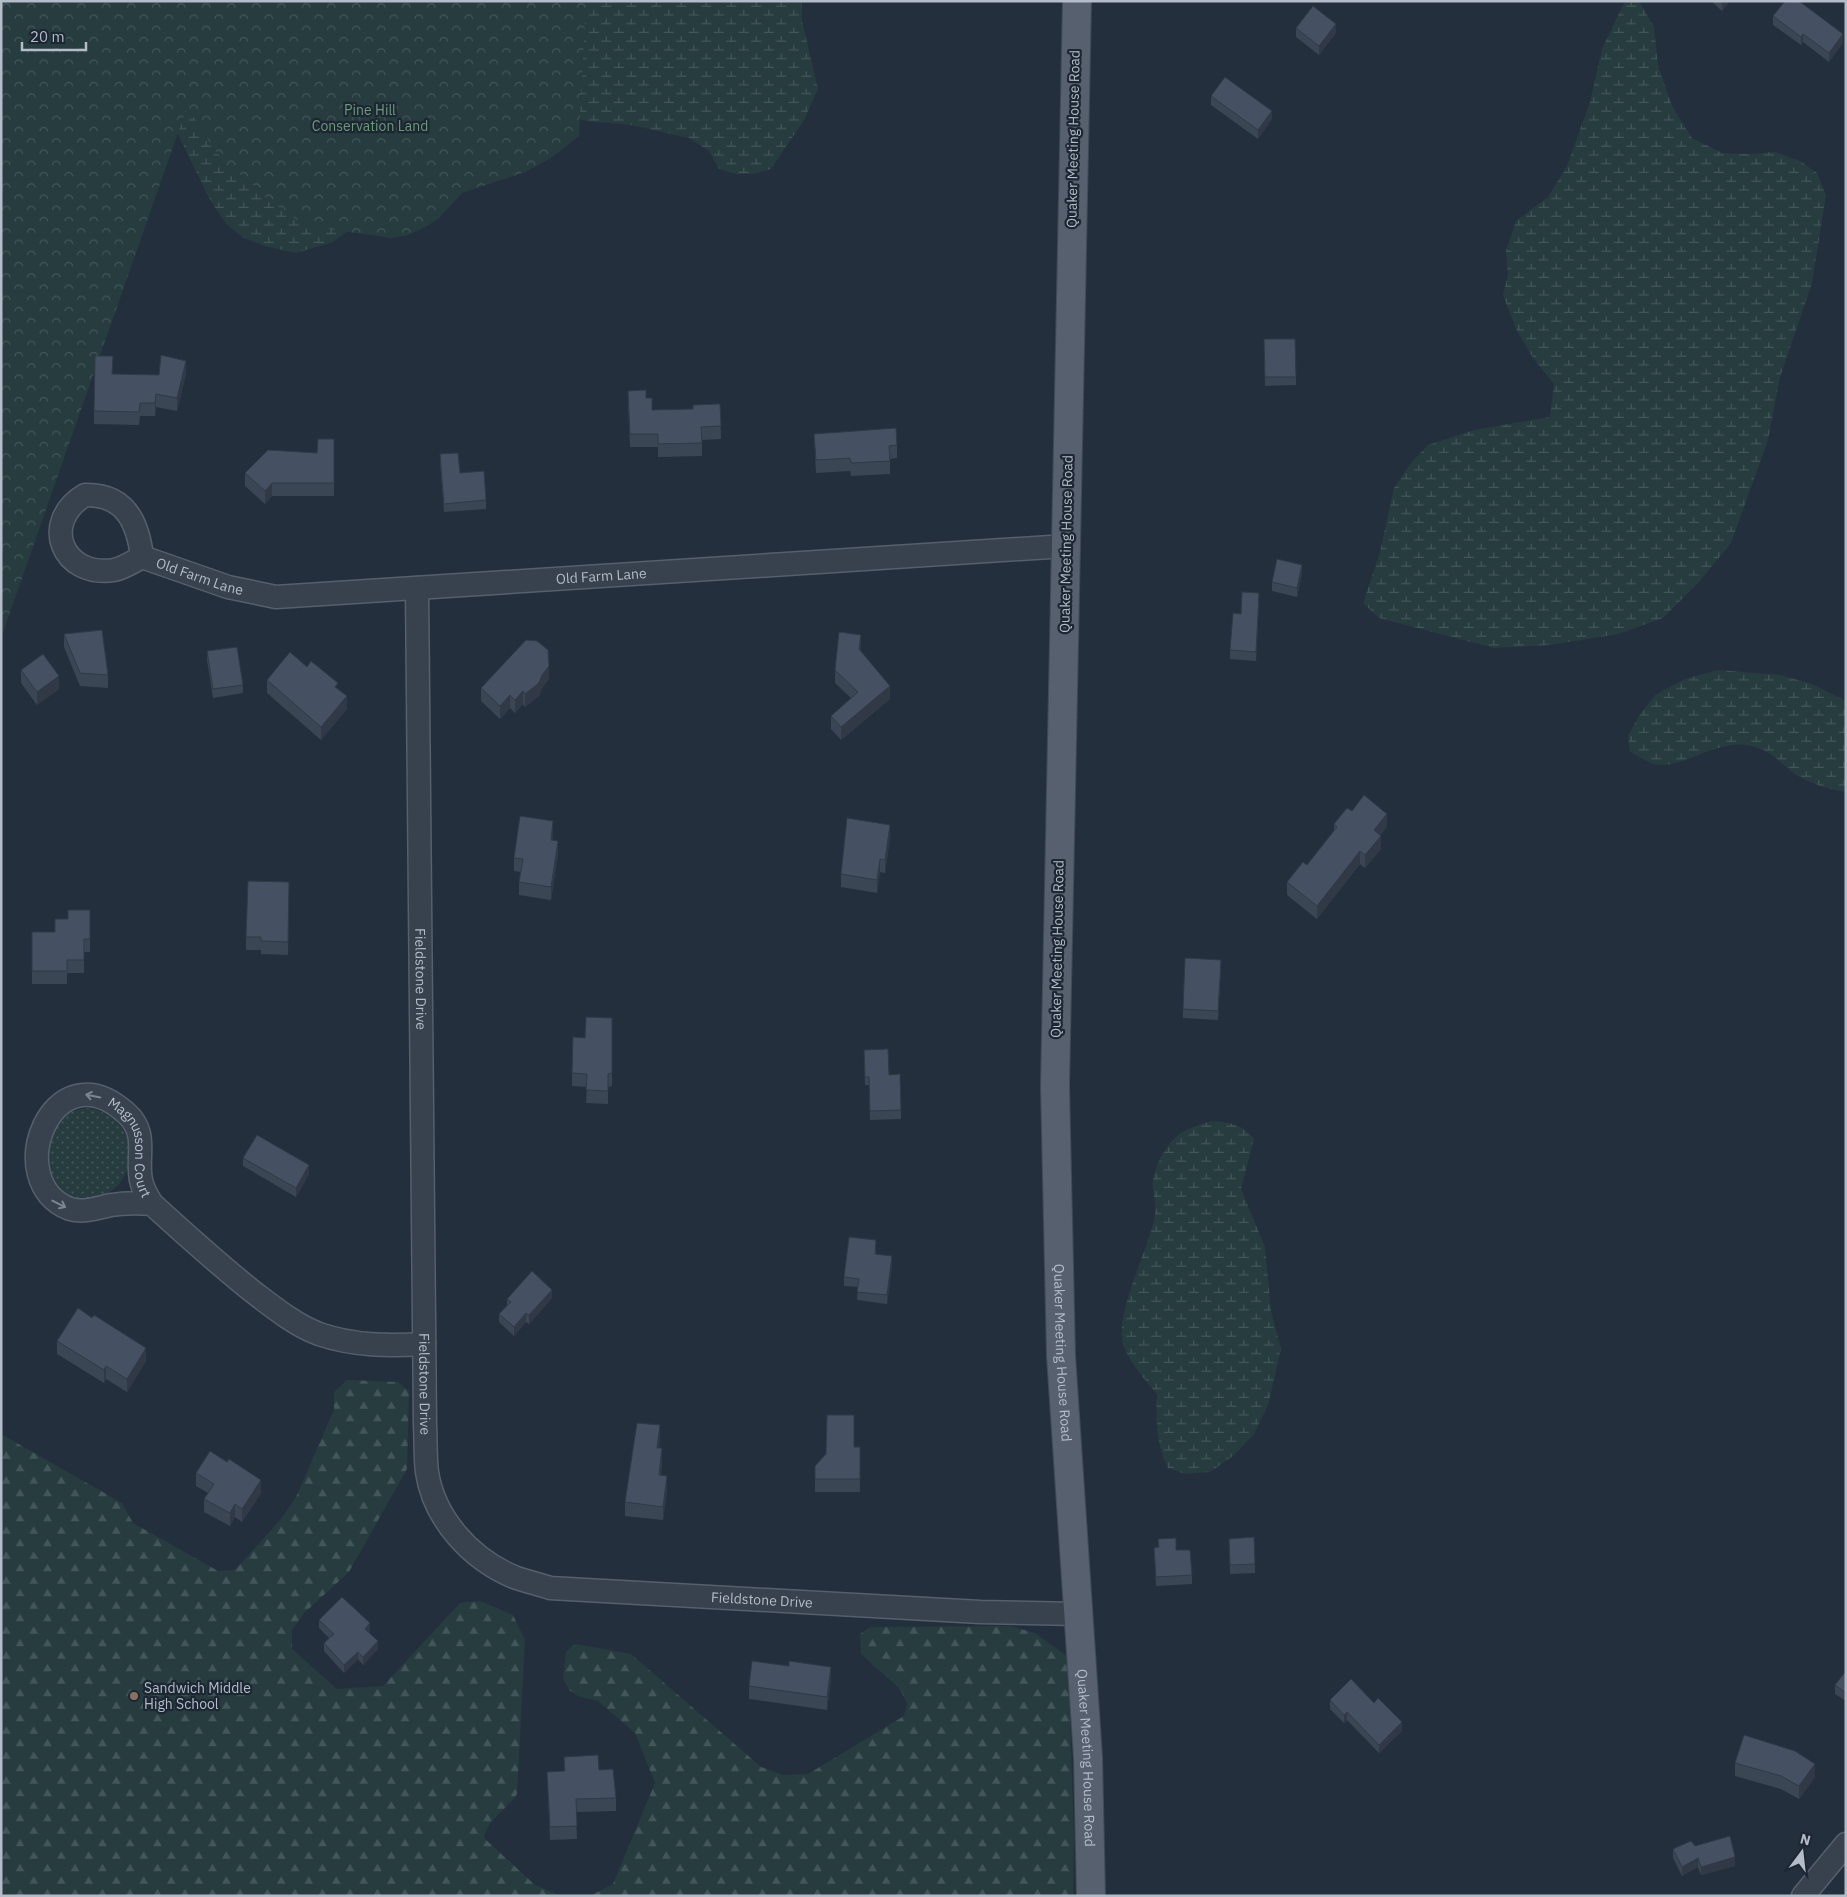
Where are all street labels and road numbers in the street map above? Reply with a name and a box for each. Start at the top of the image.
street label: Quaker Meeting House Road [1062,50,1084,228]
street label: Quaker Meeting House Road [1055,455,1077,633]
street label: Old Farm Lane [154,554,245,599]
street label: Old Farm Lane [555,564,647,588]
street label: Quaker Meeting House Road [1046,860,1068,1038]
street label: Fieldstone Drive [411,928,430,1030]
street label: Magnusson Court [105,1093,155,1201]
street label: Quaker Meeting House Road [1050,1263,1076,1442]
street label: Fieldstone Drive [415,1333,434,1436]
street label: Fieldstone Drive [710,1588,813,1612]
street label: Quaker Meeting House Road [1073,1668,1099,1847]

